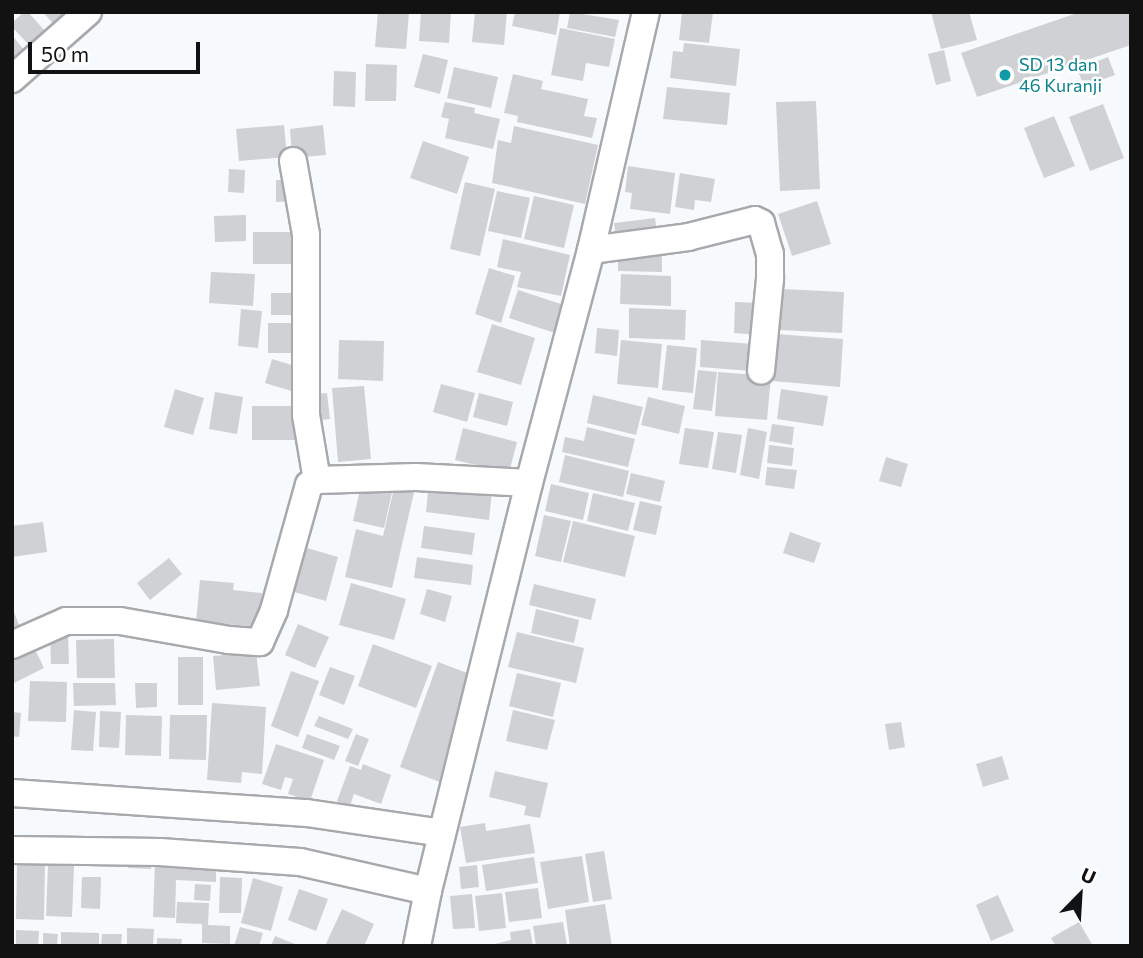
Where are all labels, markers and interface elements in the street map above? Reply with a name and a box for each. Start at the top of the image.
scale bar [32,28,203,72]
text: 50 m [41,41,89,66]
place label: SD 13 dan 46 Kuranji [1019,54,1102,96]
marker: SD 13 dan 46 Kuranji [997,67,1013,83]
north arrow [1045,860,1115,930]
text: U [1078,862,1100,889]

